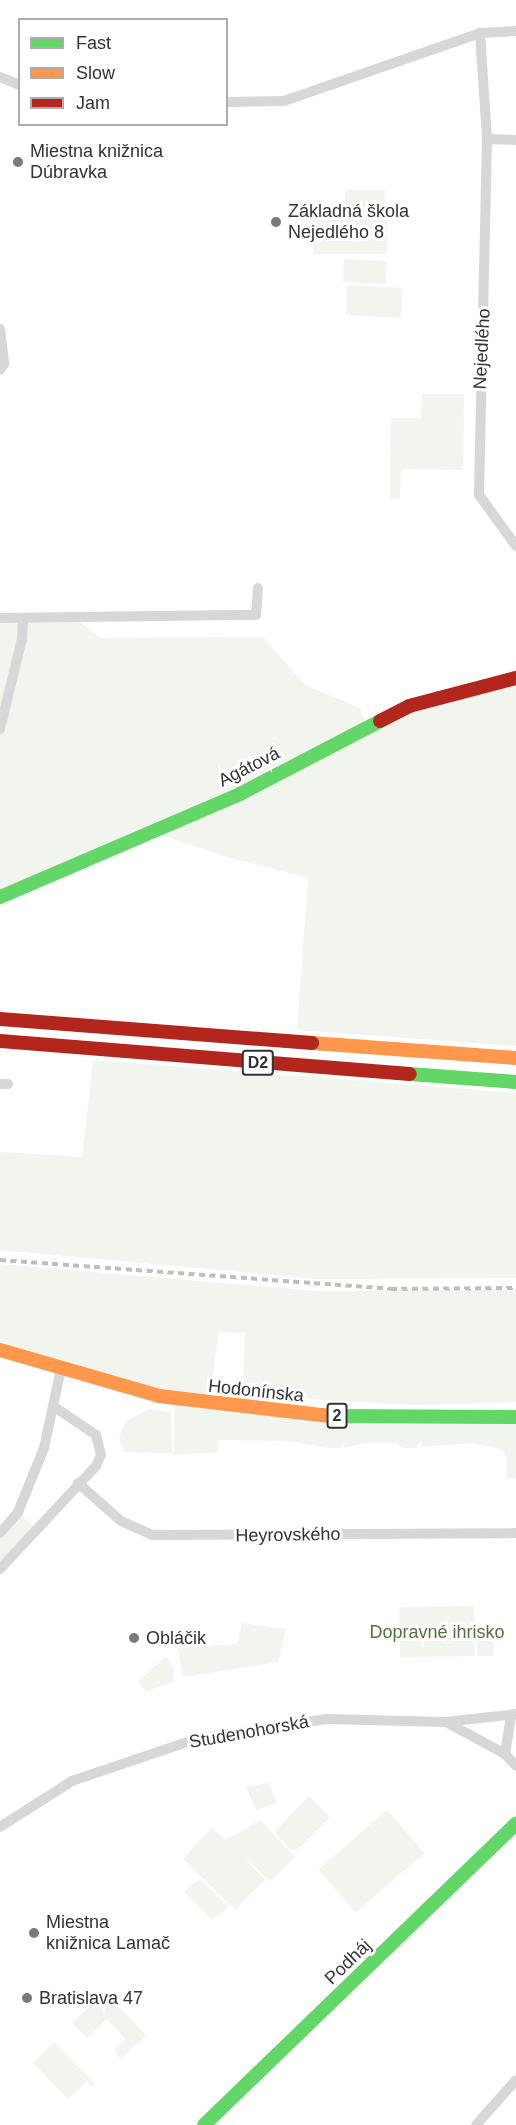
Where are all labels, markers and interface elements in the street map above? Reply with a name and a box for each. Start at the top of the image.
legend [18,18,228,126]
text: Fast [76,33,111,53]
text: Slow [76,63,115,83]
text: Jam [76,93,110,113]
place label: Miestna knižnica Dúbravka [30,141,163,184]
marker: Miestna knižnica Dúbravka [11,155,25,169]
place label: Základná škola Nejedlého 8 [288,201,409,244]
marker: Základná škola Nejedlého 8 [269,215,283,229]
street label: Nejedlého [469,308,495,390]
street label: Agátová [215,742,283,792]
road number: D2 [242,1050,274,1076]
street label: Hodonínska [207,1375,305,1407]
road number: 2 [326,1403,348,1429]
street label: Heyrovského [235,1523,341,1547]
park label: Dopravné ihrisko [369,1621,505,1643]
place label: Obláčik [146,1627,206,1649]
marker: Obláčik [127,1631,141,1645]
street label: Studenohorská [188,1711,310,1753]
place label: Miestna knižnica Lamač [46,1912,170,1954]
marker: Miestna knižnica Lamač [27,1926,41,1940]
street label: Podháj [320,1935,376,1989]
place label: Bratislava 47 [39,1987,143,2009]
marker: Bratislava 47 [20,1991,34,2005]

